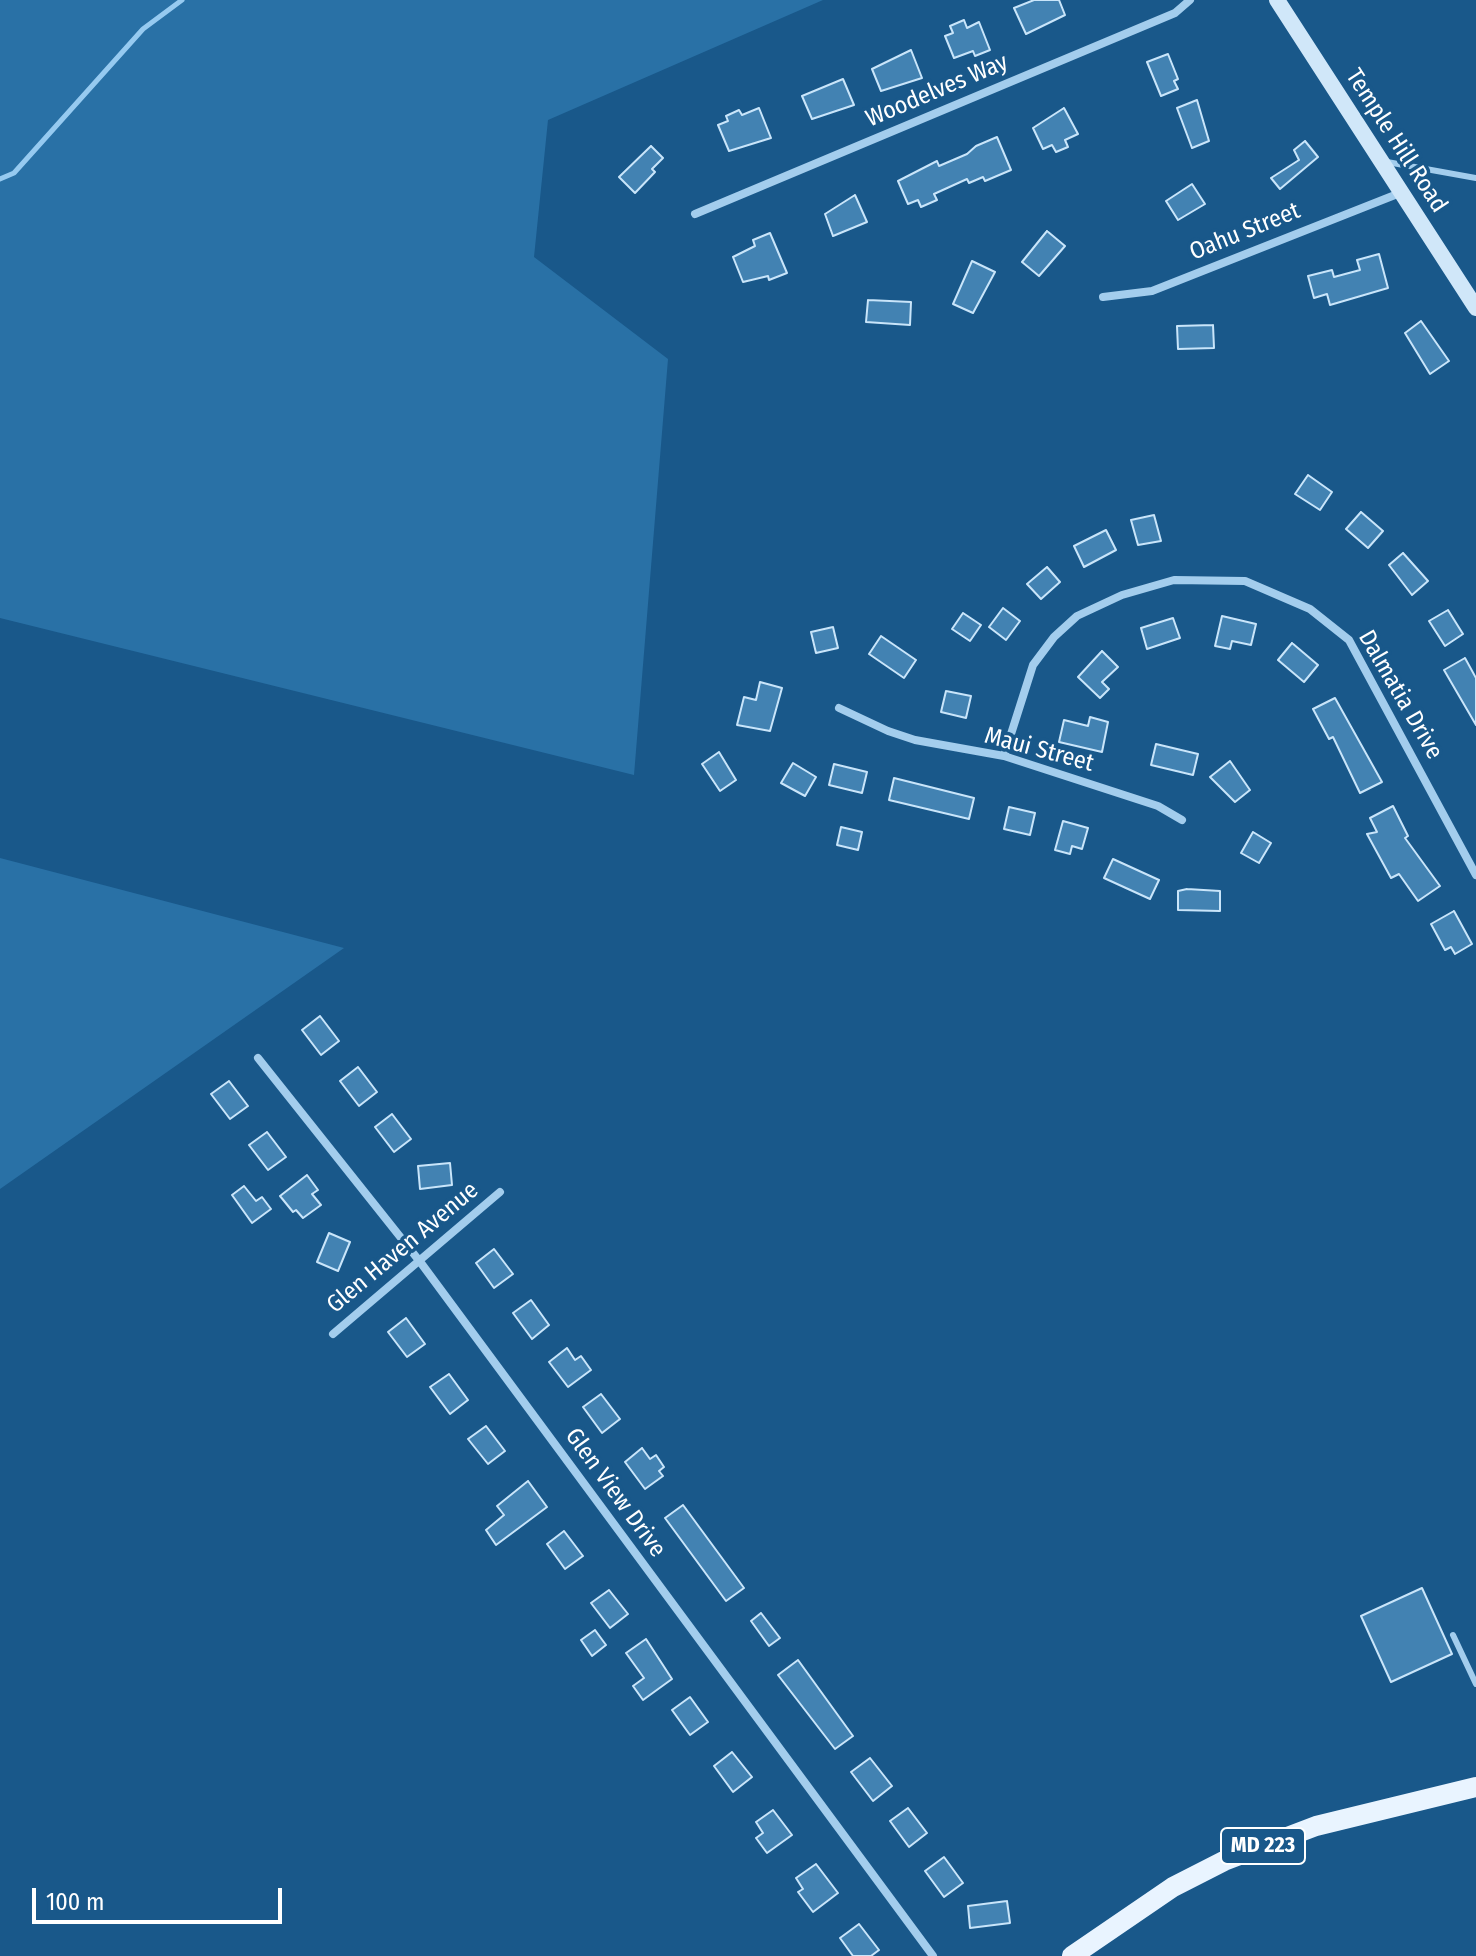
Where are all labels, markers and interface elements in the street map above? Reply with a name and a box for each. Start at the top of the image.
street label: Woodelves Way [862,48,1012,134]
street label: Temple Hill Road [1339,64,1453,218]
street label: Oahu Street [1186,197,1304,267]
street label: Dalmatia Drive [1352,625,1448,765]
street label: Maui Street [981,722,1097,778]
street label: Glen Haven Avenue [321,1176,485,1320]
street label: Glen View Drive [559,1423,671,1563]
road number: MD 223 [1221,1828,1305,1864]
scale bar [36,1872,286,1922]
text: 100 m [46,1888,104,1916]

